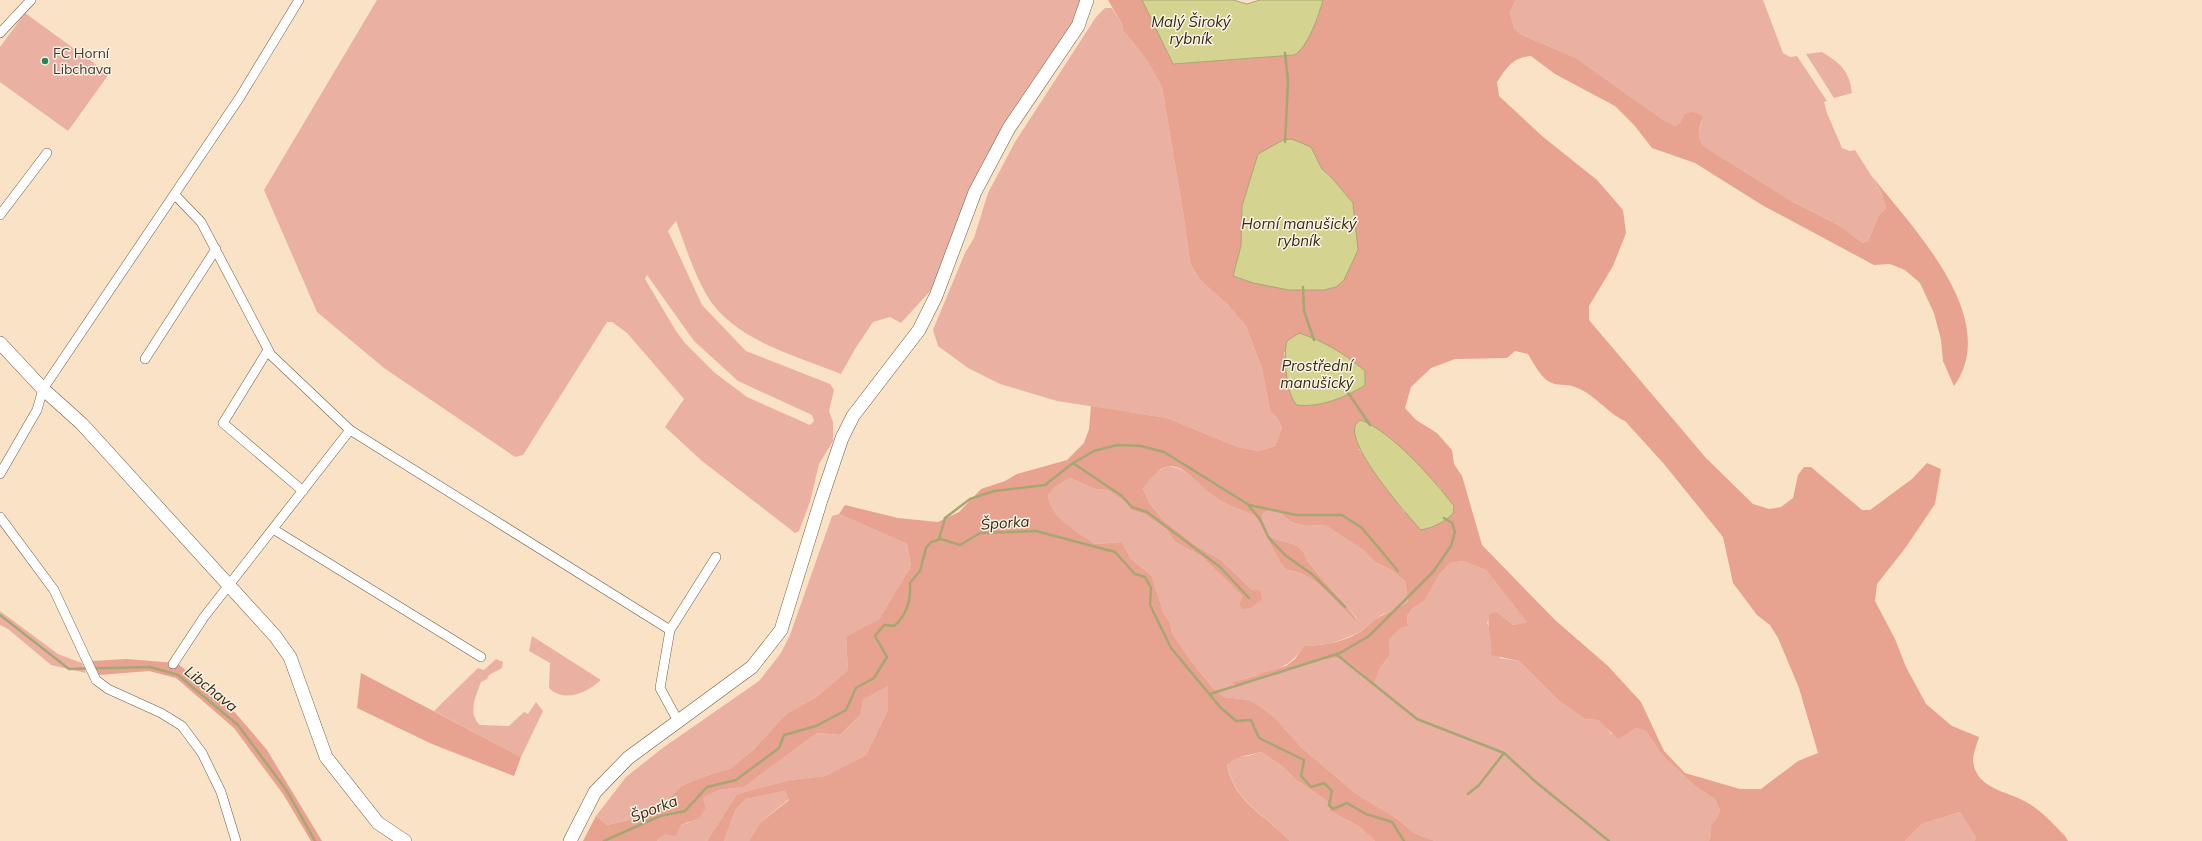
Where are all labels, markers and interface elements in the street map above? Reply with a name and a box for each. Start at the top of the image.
water label: Malý Široký rybník [1151,12,1232,48]
place label: FC Horní Libchava [53,44,112,78]
marker: FC Horní Libchava [40,56,50,66]
water label: Horní manušický rybník [1241,214,1358,250]
water label: Prostřední manušický [1280,356,1355,392]
water label: Šporka [980,511,1030,534]
water label: Libchava [181,661,242,716]
water label: Šporka [628,791,680,826]

